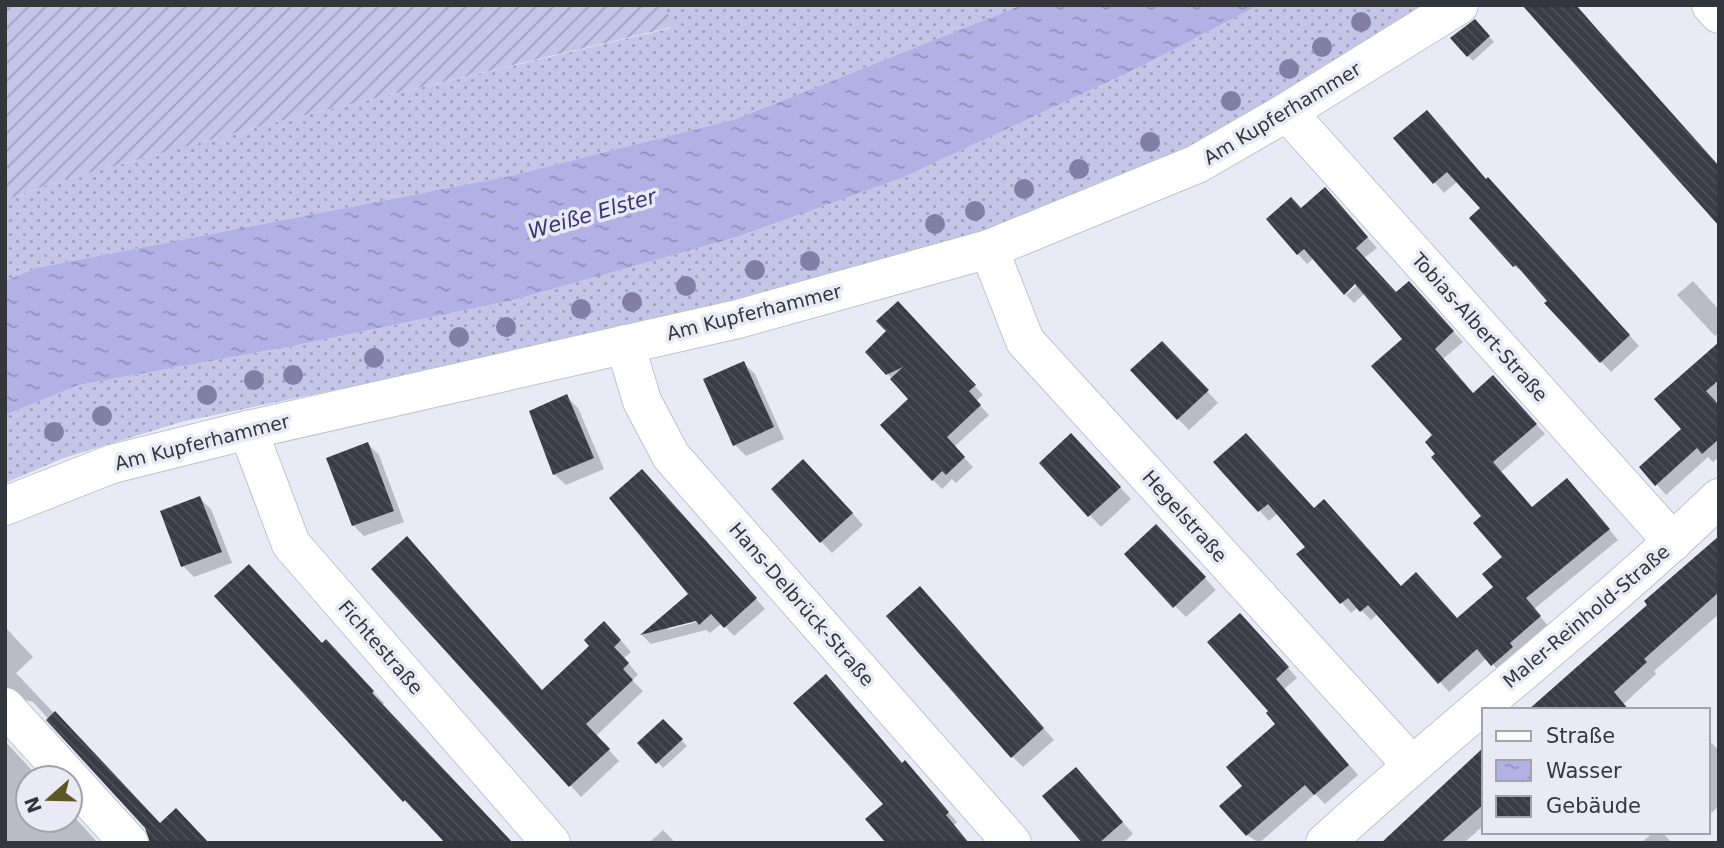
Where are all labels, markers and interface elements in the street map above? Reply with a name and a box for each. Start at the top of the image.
street label: Am Kupferhammer [1200,57,1365,169]
water label: Weiße Elster [525,184,660,244]
street label: Tobias-Albert-Straße [1407,248,1552,406]
street label: Am Kupferhammer [664,280,844,344]
street label: Am Kupferhammer [112,410,292,474]
street label: Hegelstraße [1138,466,1232,566]
street label: Hans-Delbrück-Straße [725,518,879,690]
street label: Maler-Reinhold-Straße [1498,540,1674,692]
street label: Fichtestraße [334,596,428,698]
legend [1482,708,1710,834]
text: Straße [1546,724,1615,748]
text: Wasser [1546,759,1622,783]
north arrow [14,764,84,834]
text: N [20,794,46,816]
text: Gebäude [1546,794,1641,818]

